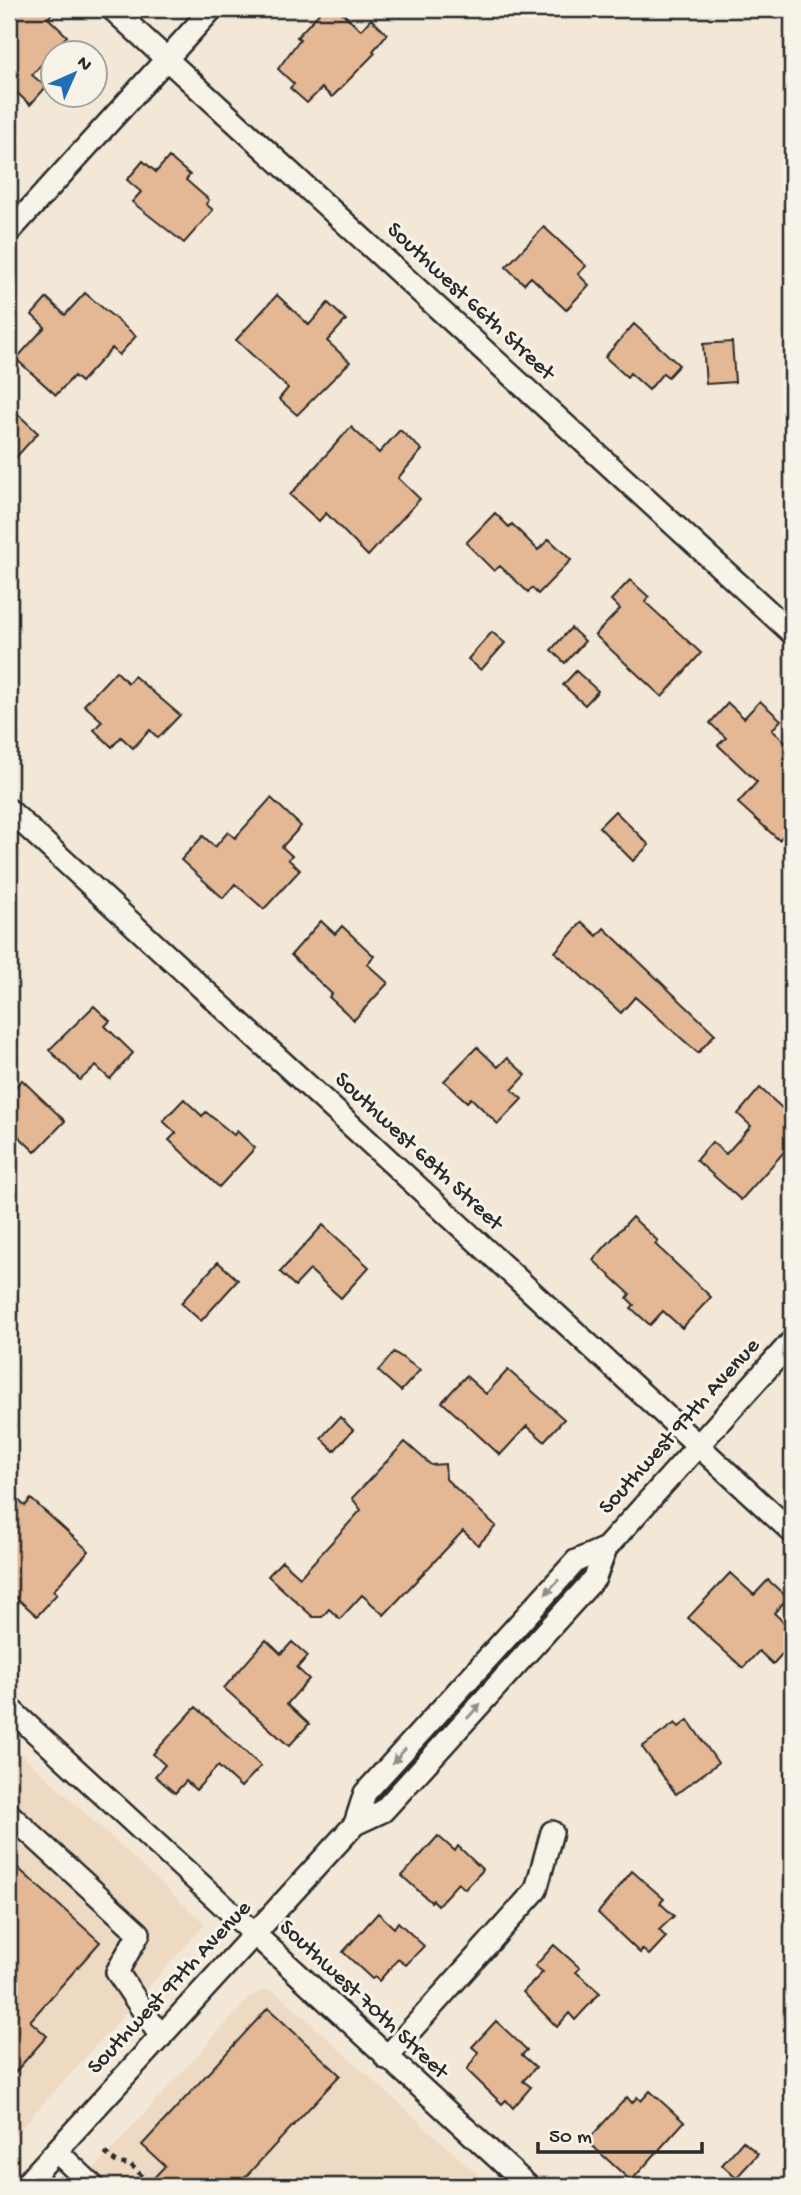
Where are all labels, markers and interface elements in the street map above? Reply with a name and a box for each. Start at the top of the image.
north arrow [38,38,108,108]
text: N [71,52,96,77]
street label: Southwest 66th Street [380,217,561,388]
street label: Southwest 68th Street [328,1067,509,1238]
street label: Southwest 97th Avenue [594,1332,767,1521]
one-way arrow [544,1578,560,1596]
one-way arrow [466,1702,482,1720]
one-way arrow [392,1747,408,1764]
street label: Southwest 97th Avenue [82,1895,258,2081]
street label: Southwest 70th Street [273,1915,454,2087]
scale bar [538,2111,703,2155]
text: 50 m [549,2126,592,2151]

